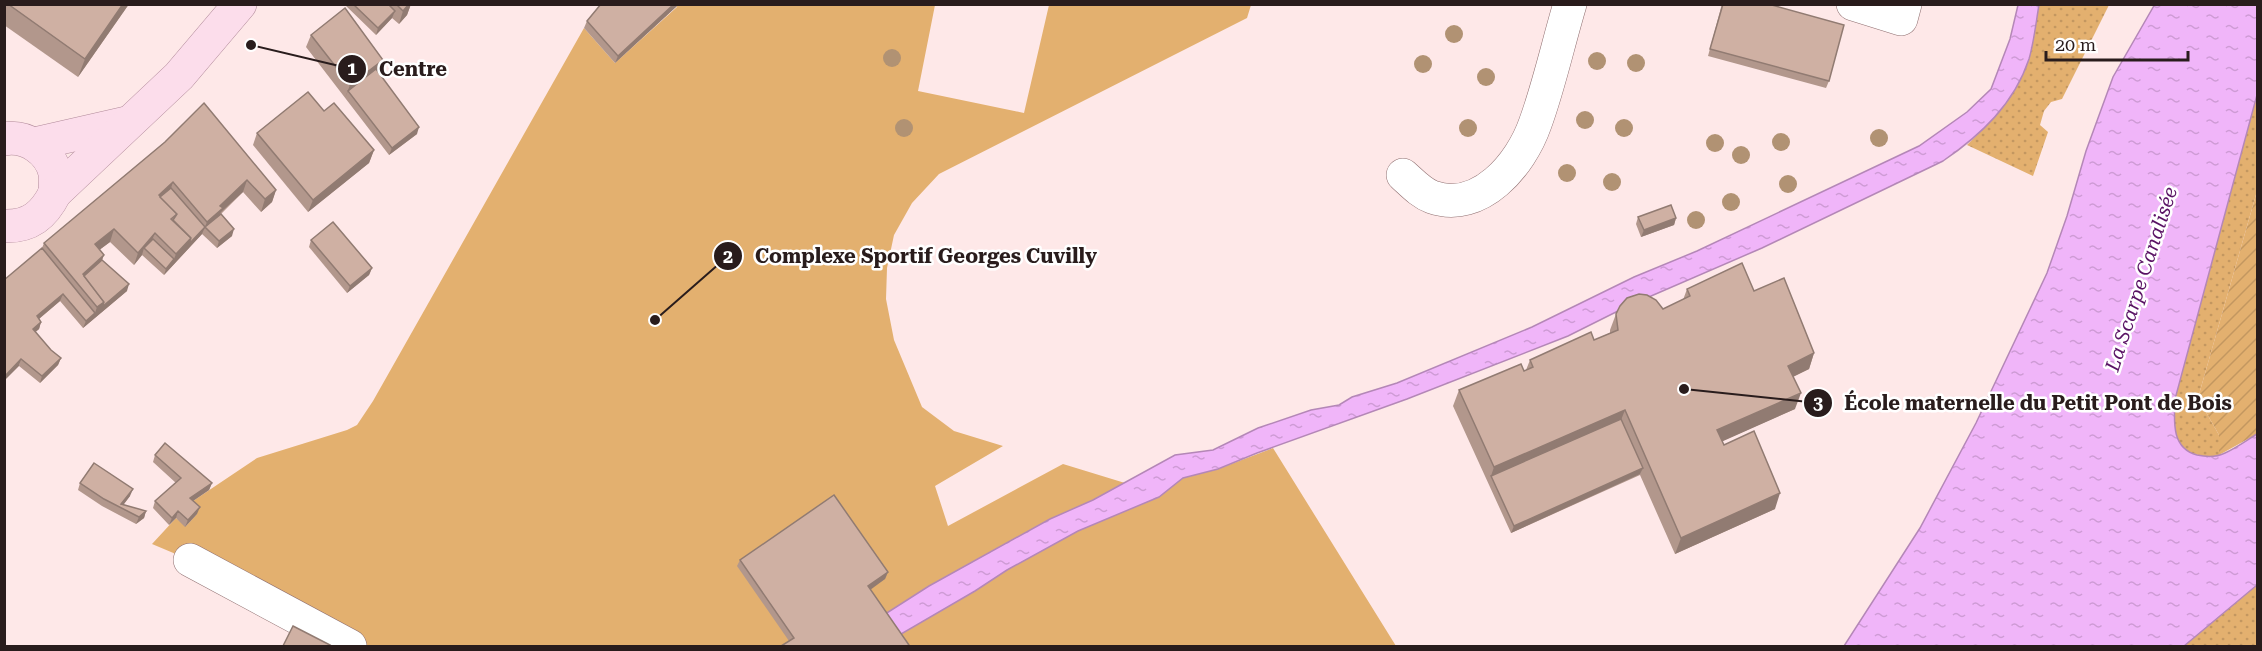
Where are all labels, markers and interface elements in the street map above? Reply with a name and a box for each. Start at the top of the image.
scale bar [2046,24,2188,62]
text: 20 m [2055,34,2096,55]
callout: Centre [337,50,459,88]
text: Centre [379,57,447,81]
text: 1 [347,58,357,79]
water label: La Scarpe Canalisée [2100,184,2182,375]
callout: Complexe Sportif Georges Cuvilly [713,237,1109,275]
text: Complexe Sportif Georges Cuvilly [755,244,1097,268]
text: 2 [723,246,733,267]
callout: École maternelle du Petit Pont de Bois [1803,384,2244,422]
text: École maternelle du Petit Pont de Bois [1844,390,2232,415]
text: 3 [1813,392,1823,413]

